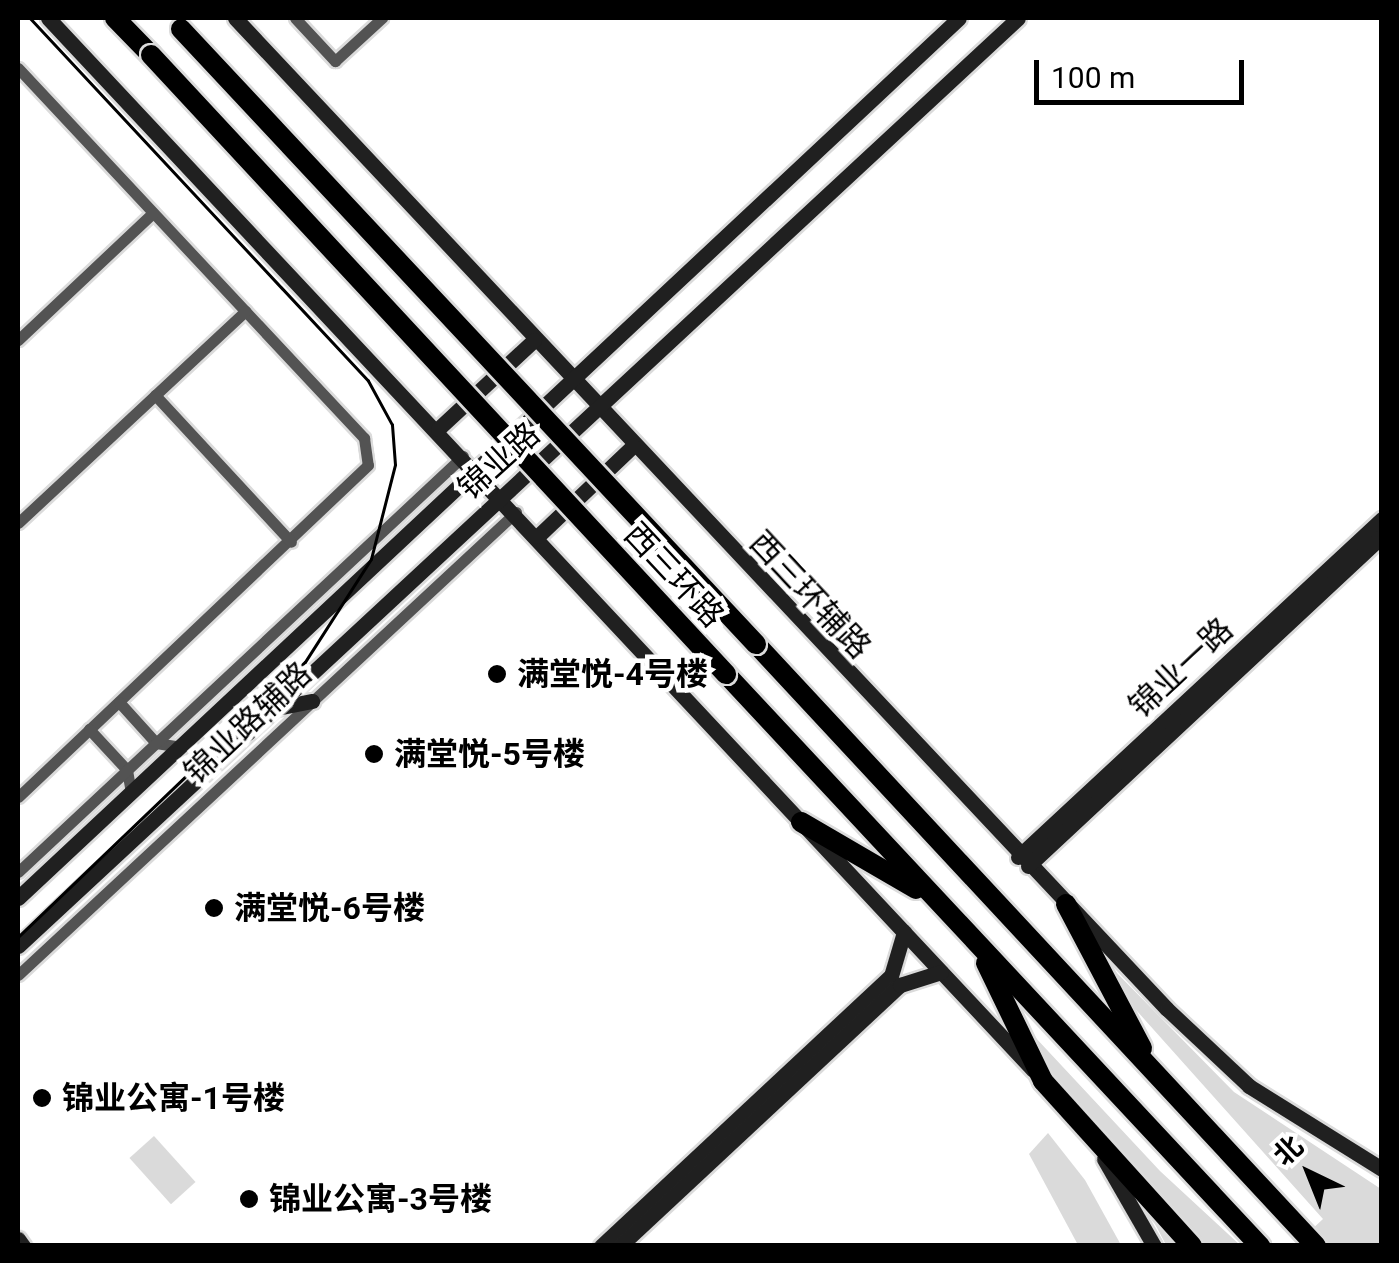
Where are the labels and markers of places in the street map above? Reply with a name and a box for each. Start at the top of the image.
place label: 满堂悦-4号楼 [517,655,708,693]
marker: 满堂悦-4号楼 [486,663,508,685]
place label: 满堂悦-5号楼 [394,735,585,773]
marker: 满堂悦-5号楼 [363,743,385,765]
place label: 满堂悦-6号楼 [234,889,425,927]
marker: 满堂悦-6号楼 [203,897,225,919]
place label: 锦业公寓-1号楼 [62,1079,285,1117]
marker: 锦业公寓-1号楼 [31,1087,53,1109]
place label: 锦业公寓-3号楼 [269,1180,492,1218]
marker: 锦业公寓-3号楼 [238,1188,260,1210]

